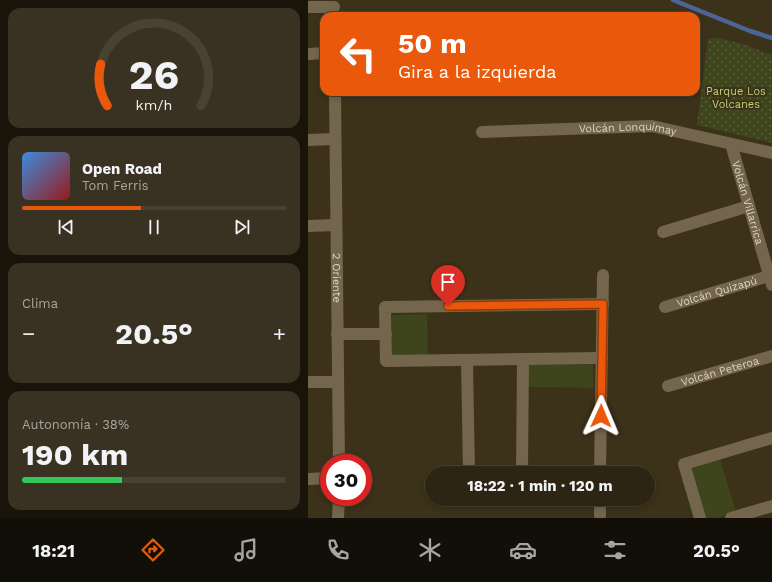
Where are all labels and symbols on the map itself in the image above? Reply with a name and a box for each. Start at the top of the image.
park label: Parque Los Volcanes [706,85,766,111]
street label: Volcán Lonquimay [579,120,678,138]
street label: Volcán Villarrica [730,159,766,246]
street label: 2 Oriente [330,253,344,303]
pin [431,265,465,306]
street label: Volcán Quizapú [675,273,759,310]
street label: Volcán Peteroa [679,354,760,388]
position arrow [580,395,622,437]
speed limit sign: 30 [320,454,372,506]

